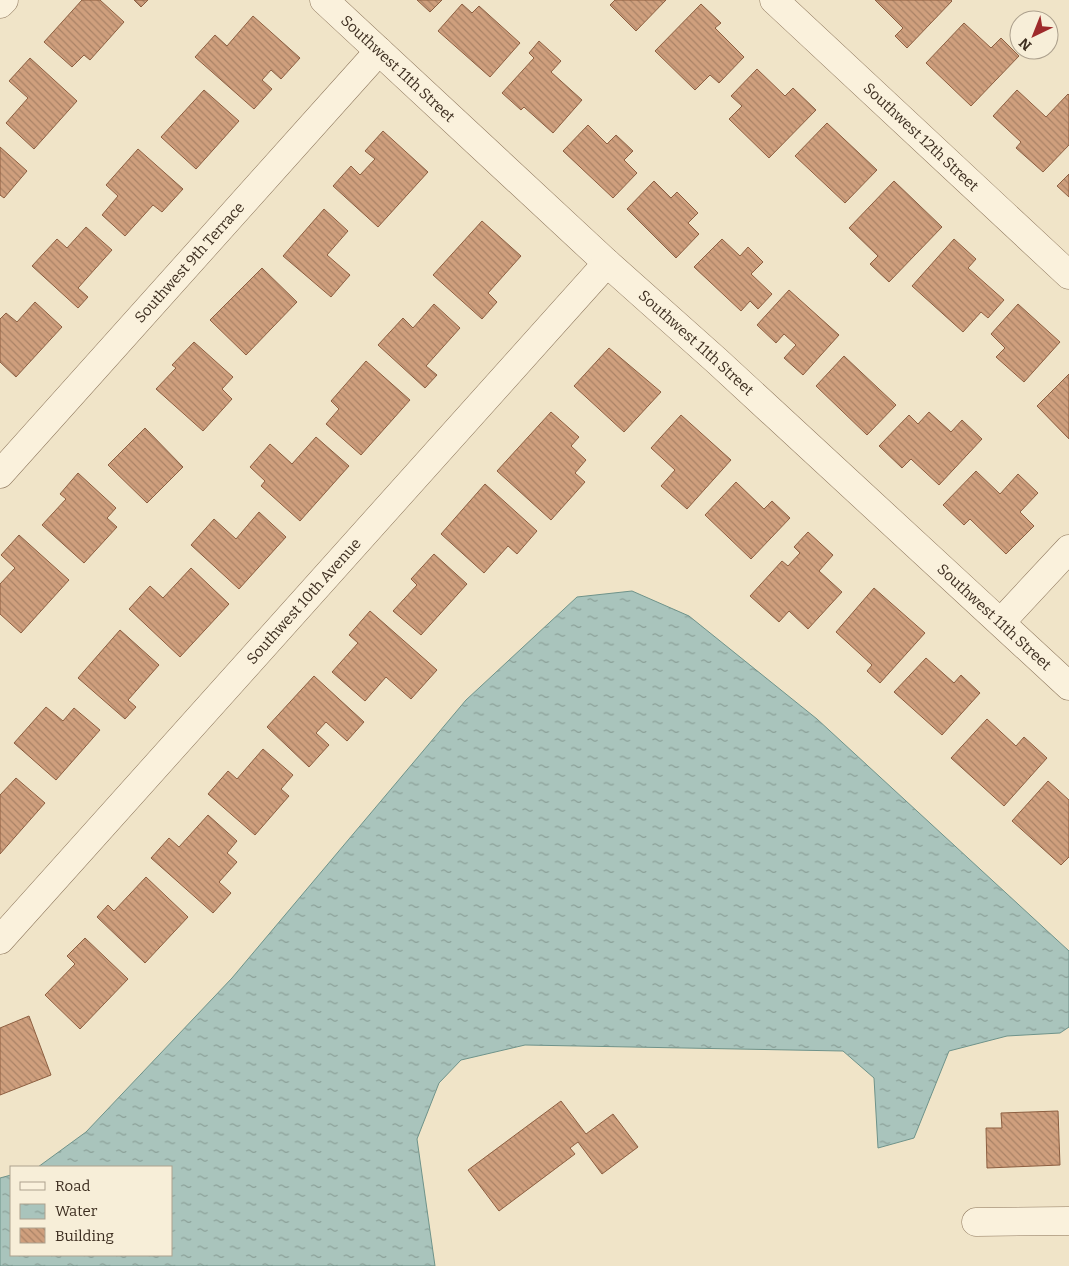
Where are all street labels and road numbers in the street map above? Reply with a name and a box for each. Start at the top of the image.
street label: Southwest 11th Street [337,12,459,126]
street label: Southwest 12th Street [860,79,983,195]
street label: Southwest 9th Terrace [131,198,248,326]
street label: Southwest 11th Street [635,286,758,400]
street label: Southwest 10th Avenue [243,535,365,668]
street label: Southwest 11th Street [933,560,1055,674]

